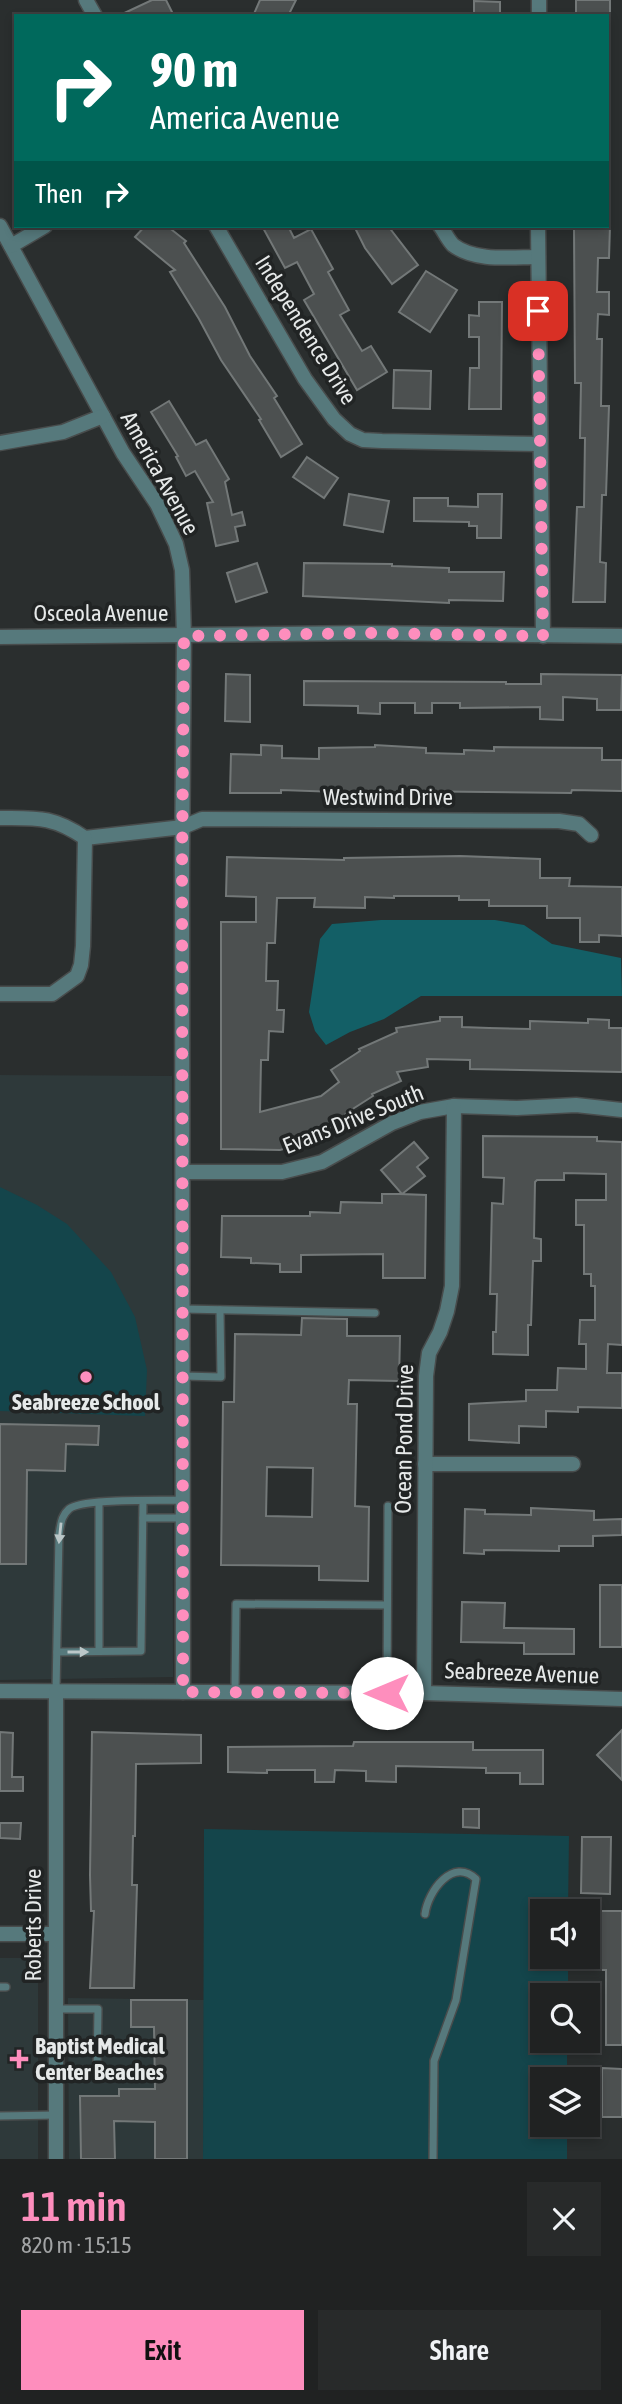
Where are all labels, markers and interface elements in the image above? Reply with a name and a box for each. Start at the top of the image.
text: 90 m [150,41,238,97]
icon: right [35,42,126,133]
text: America Avenue [150,99,340,136]
icon: right [97,175,135,213]
text: Then [35,179,83,209]
street label: Independence Drive [250,251,362,409]
pin [508,281,568,341]
icon: arrive [519,292,557,330]
street label: America Avenue [116,407,204,539]
street label: Osceola Avenue [34,600,168,626]
street label: Westwind Drive [323,784,453,810]
street label: Evans Drive South [279,1079,427,1159]
street label: Ocean Pond Drive [390,1364,418,1514]
marker: Seabreeze School [78,1369,94,1385]
place label: Seabreeze School [12,1389,161,1415]
one-way arrow [54,1522,65,1544]
one-way arrow [67,1646,89,1657]
position arrow [350,1656,424,1730]
street label: Seabreeze Avenue [444,1657,600,1689]
street label: Roberts Drive [20,1869,46,1981]
map controls [530,1899,600,2137]
button: sound [530,1899,600,1969]
button: search [530,1983,600,2053]
place label: Baptist Medical Center Beaches [35,2033,165,2085]
marker: Baptist Medical Center Beaches [9,2049,29,2069]
button: layers [530,2067,600,2137]
text: 11 min [21,2182,127,2230]
button: close [527,2182,601,2256]
text: 820 m · 15:15 [21,2232,132,2258]
button: Exit [21,2310,304,2390]
button: Share [318,2310,601,2390]

